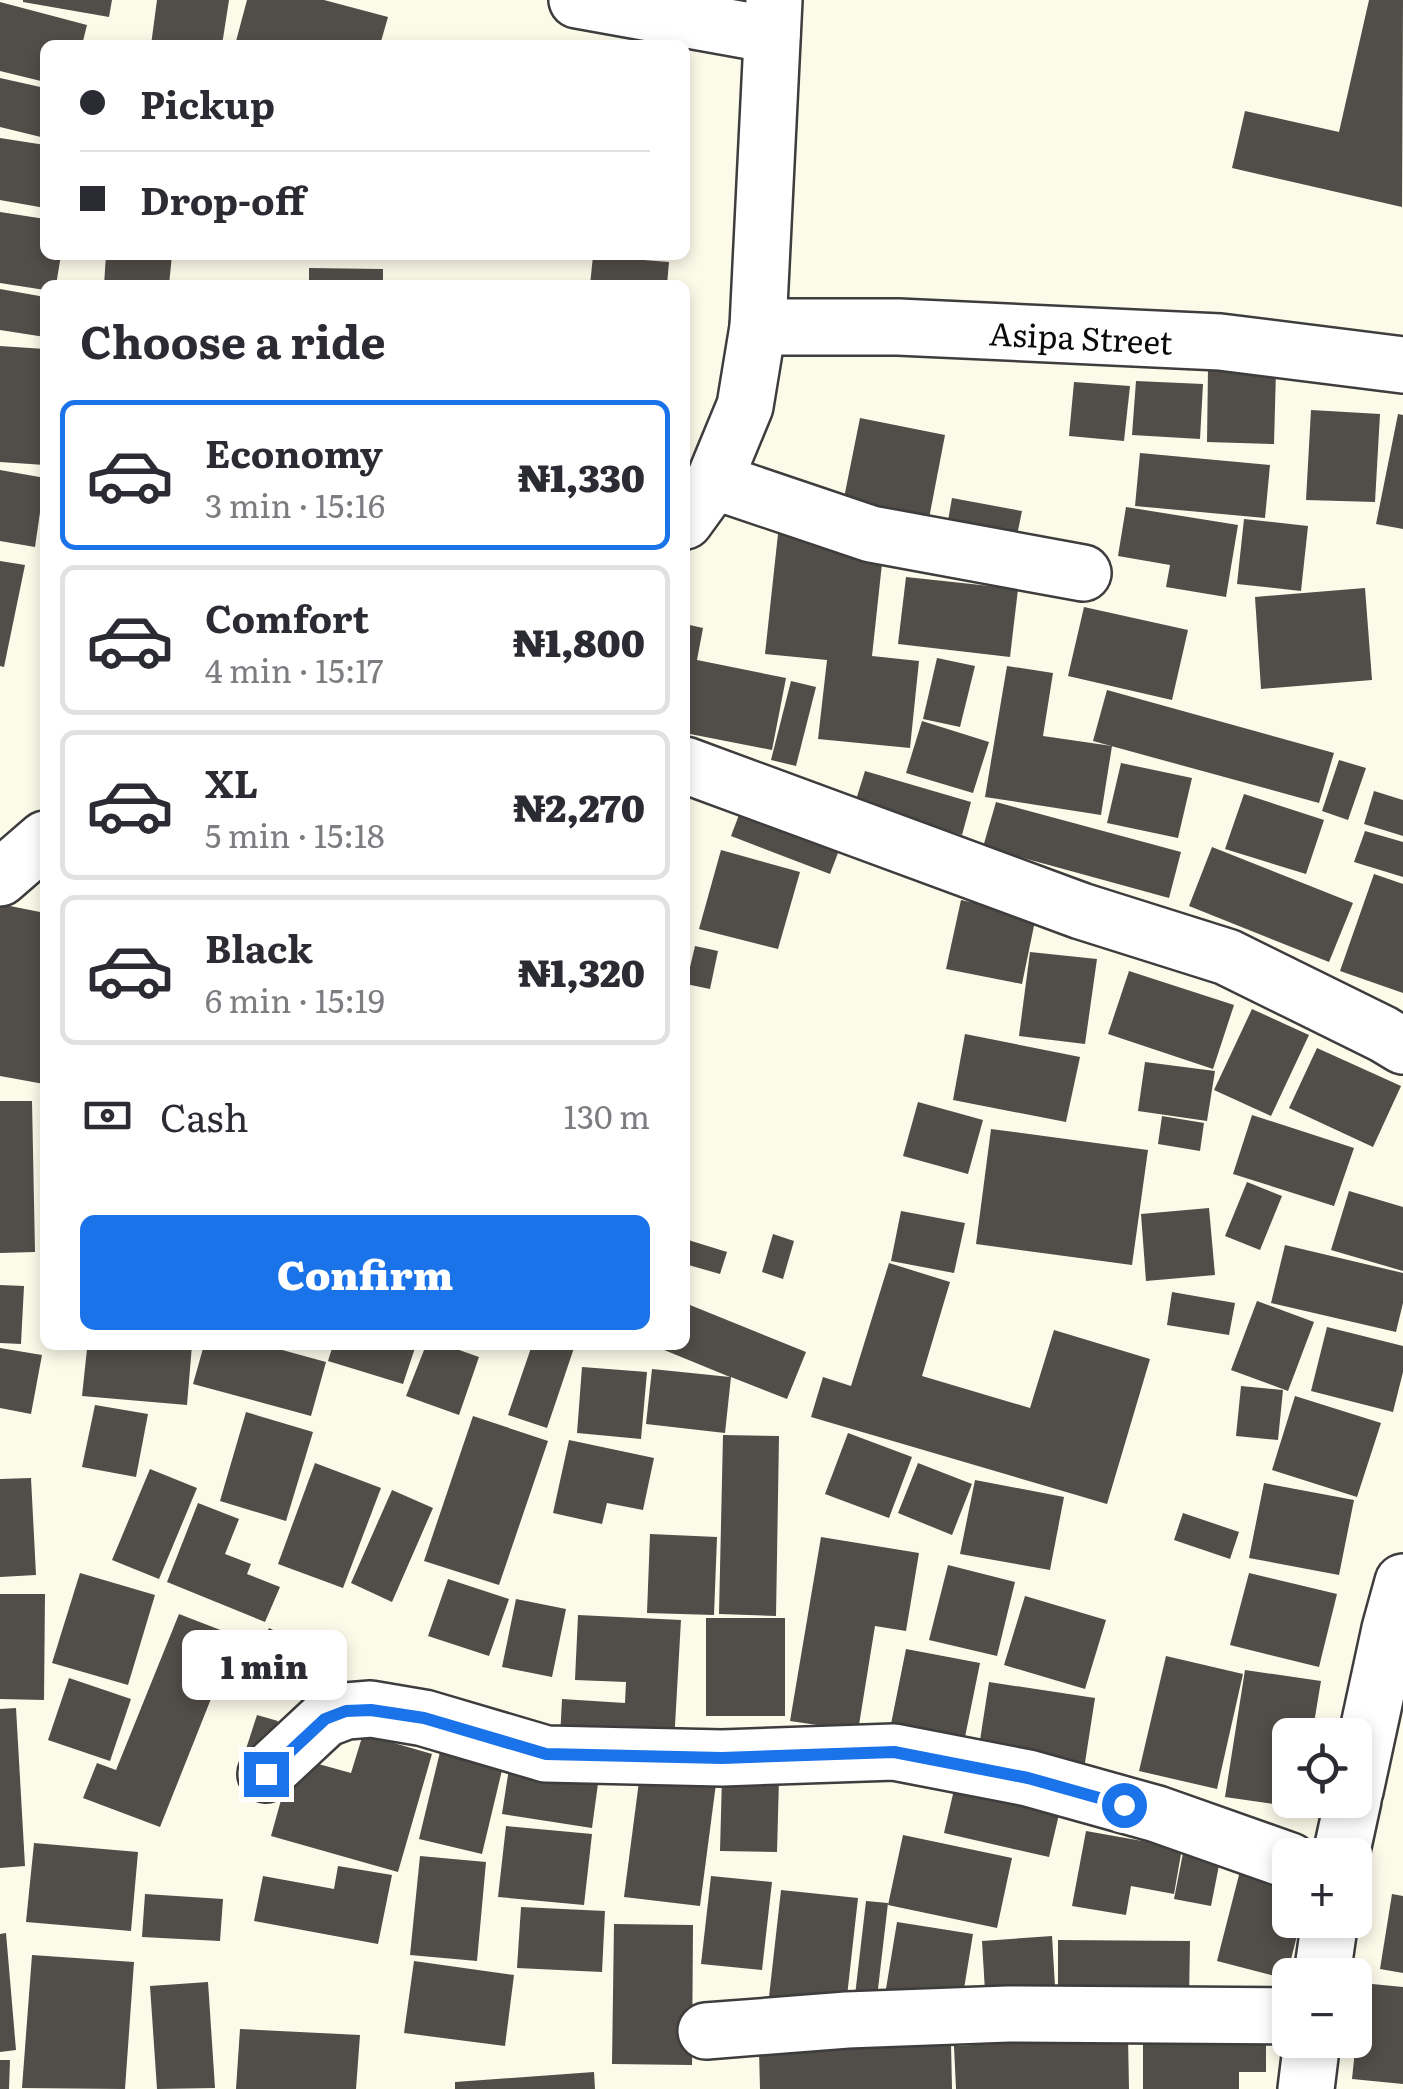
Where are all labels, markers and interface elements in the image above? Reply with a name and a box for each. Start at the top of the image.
text: Pickup [140,74,275,131]
text: Drop-off [140,170,305,227]
text: Choose a ride [80,306,386,373]
street label: Asipa Street [988,307,1174,365]
text: Economy [205,423,383,480]
icon: car [85,430,175,520]
text: ₦1,330 [518,447,645,504]
text: 3 min · 15:16 [205,480,385,528]
text: Comfort [205,588,369,645]
icon: car [85,595,175,685]
text: ₦1,800 [513,612,645,669]
text: 4 min · 15:17 [205,645,384,693]
text: XL [205,753,258,810]
icon: car [85,760,175,850]
text: ₦2,270 [513,777,645,834]
text: 5 min · 15:18 [205,810,385,858]
text: Black [205,918,313,975]
icon: car [85,925,175,1015]
text: ₦1,320 [518,942,645,999]
text: 6 min · 15:19 [205,975,385,1023]
text: Cash [160,1087,249,1144]
icon: cash [80,1088,135,1143]
text: 130 m [564,1091,650,1139]
button: Confirm [80,1215,650,1330]
callout: 1 min [184,1629,348,1699]
text: 1 min [221,1641,308,1689]
map controls [1272,1718,1372,2058]
button: locate [1272,1718,1372,1818]
route end [244,1752,289,1797]
route start [1102,1783,1147,1828]
button: + [1272,1838,1372,1938]
button: − [1272,1958,1372,2058]

